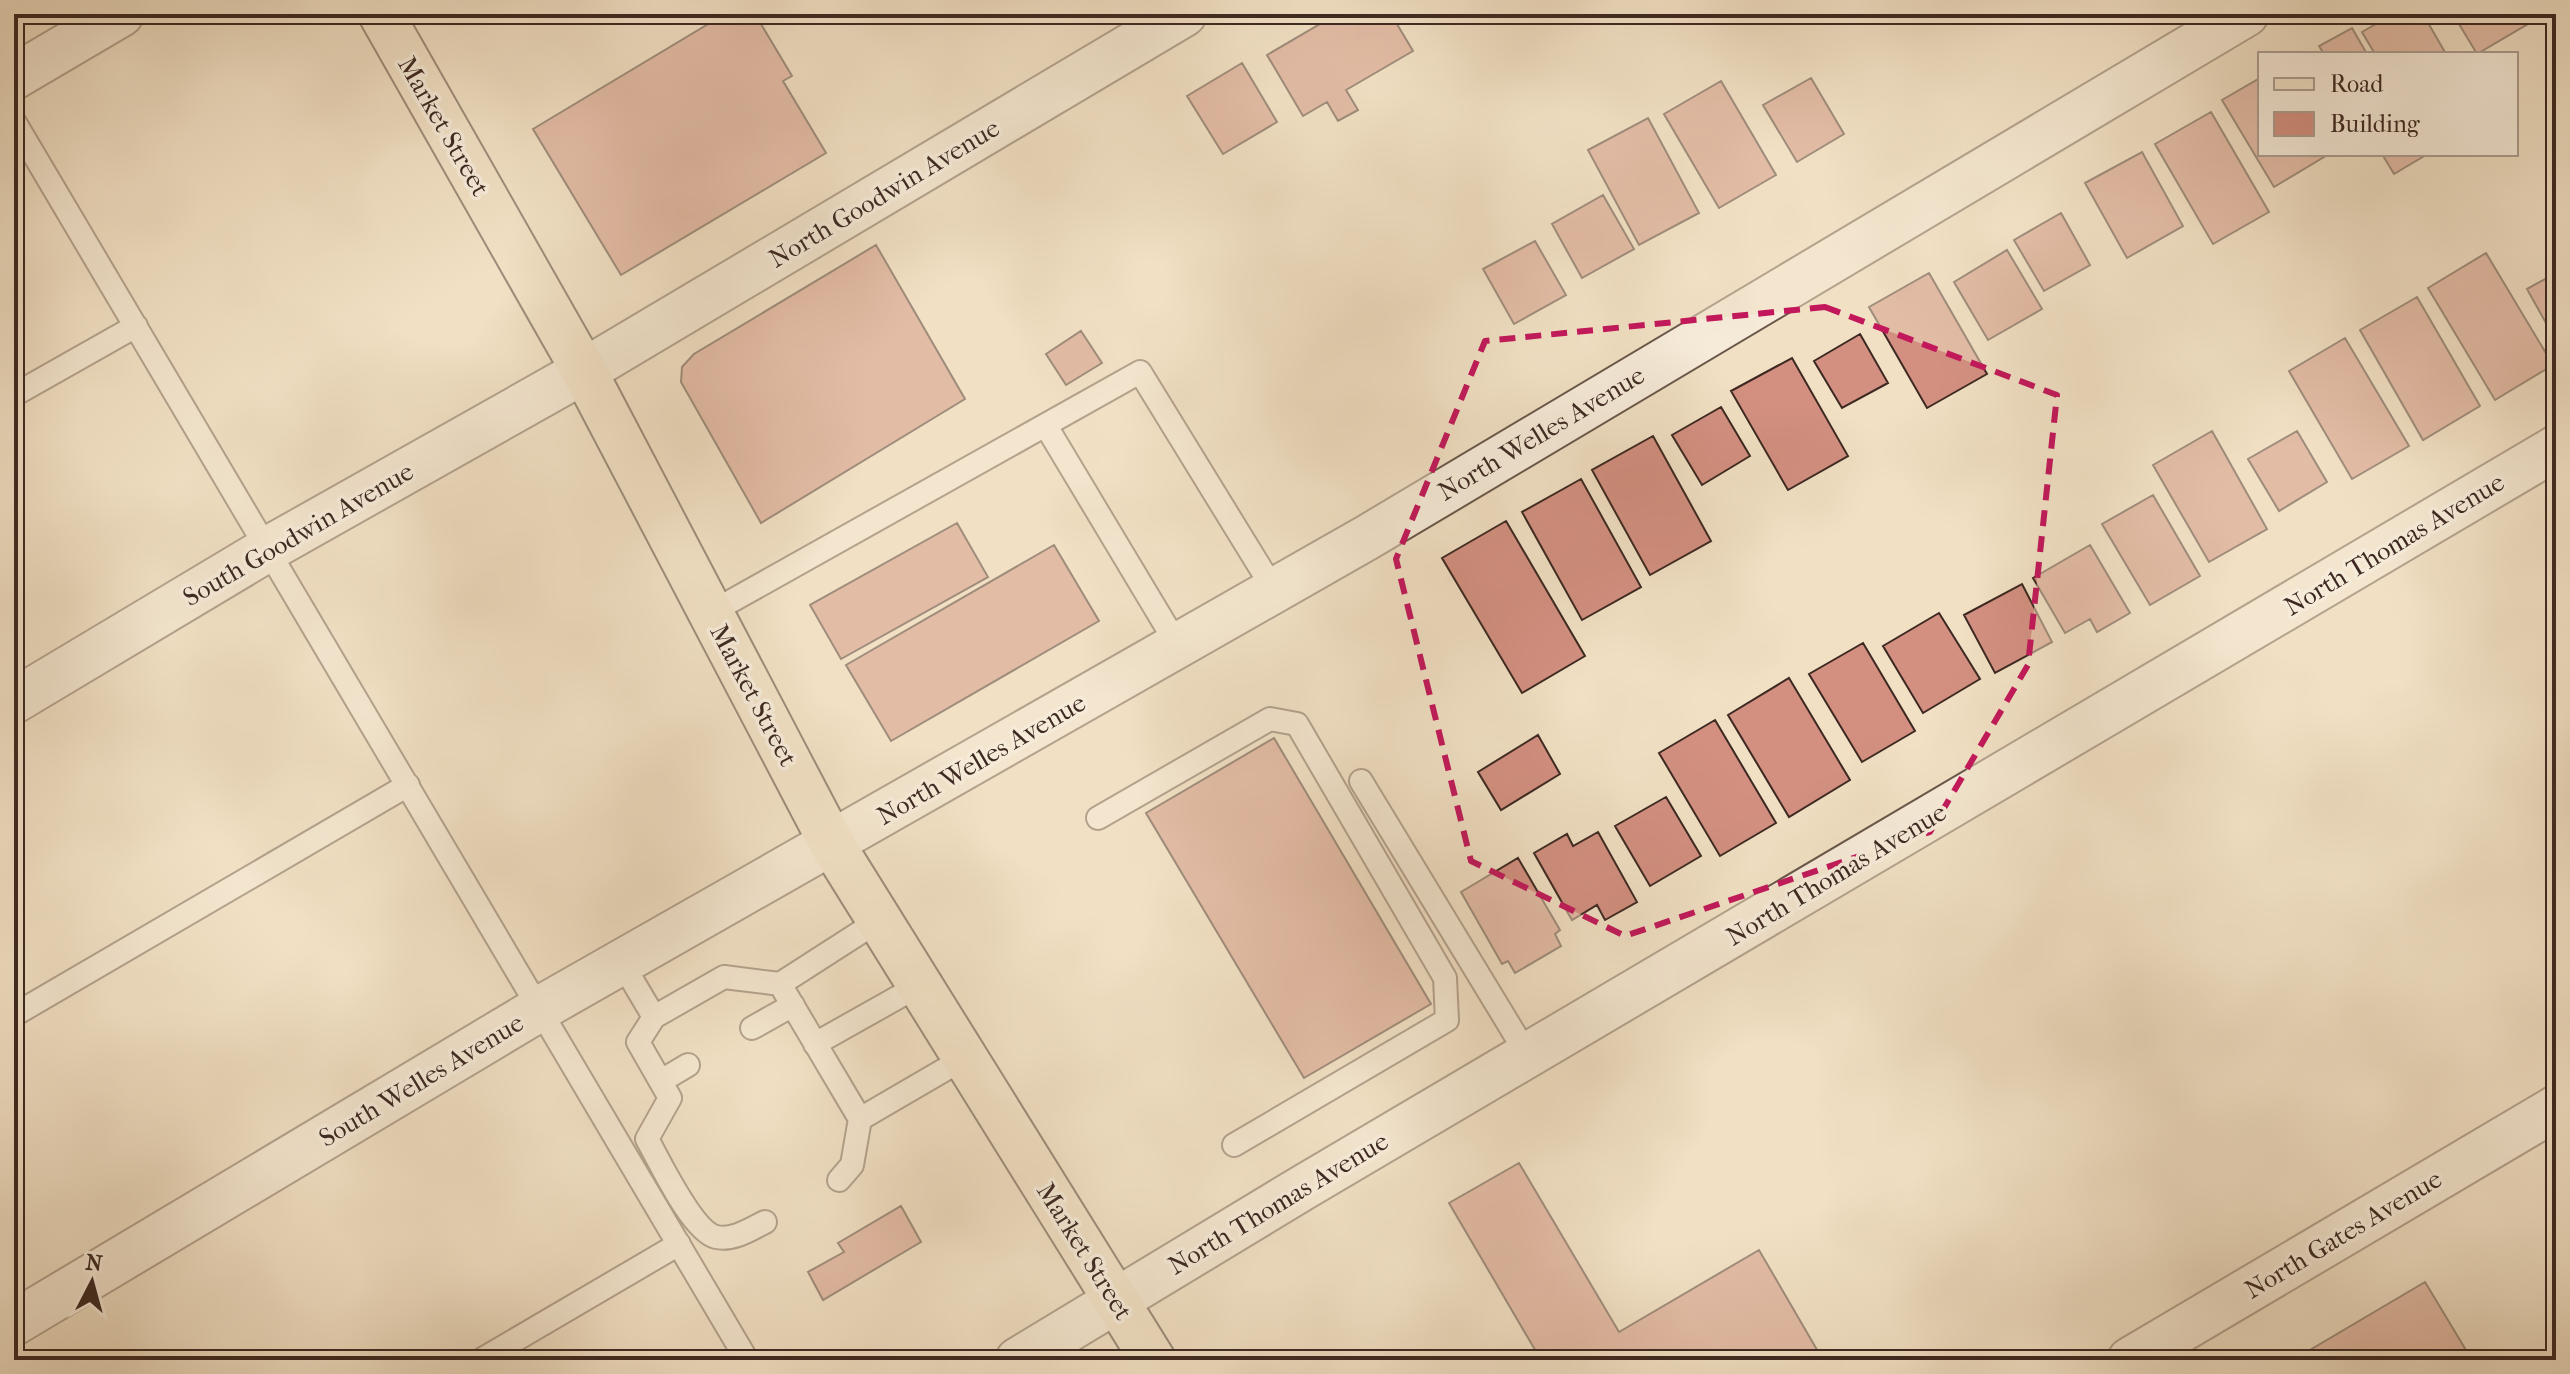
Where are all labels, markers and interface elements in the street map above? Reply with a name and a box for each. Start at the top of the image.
street label: Market Street [391,51,496,202]
legend [2258,52,2518,156]
text: Road [2330,70,2384,98]
text: Building [2330,110,2421,138]
street label: North Goodwin Avenue [763,112,1005,275]
street label: North Welles Avenue [1432,359,1650,507]
street label: South Goodwin Avenue [178,456,419,613]
street label: North Thomas Avenue [2279,466,2510,622]
street label: Market Street [703,619,804,772]
street label: North Welles Avenue [871,687,1091,832]
street label: North Thomas Avenue [1721,796,1952,952]
street label: South Welles Avenue [313,1007,529,1154]
street label: North Thomas Avenue [1163,1125,1394,1281]
street label: North Gates Avenue [2239,1163,2448,1306]
street label: Market Street [1030,1177,1139,1326]
north arrow [52,1242,132,1322]
text: N [84,1249,104,1277]

